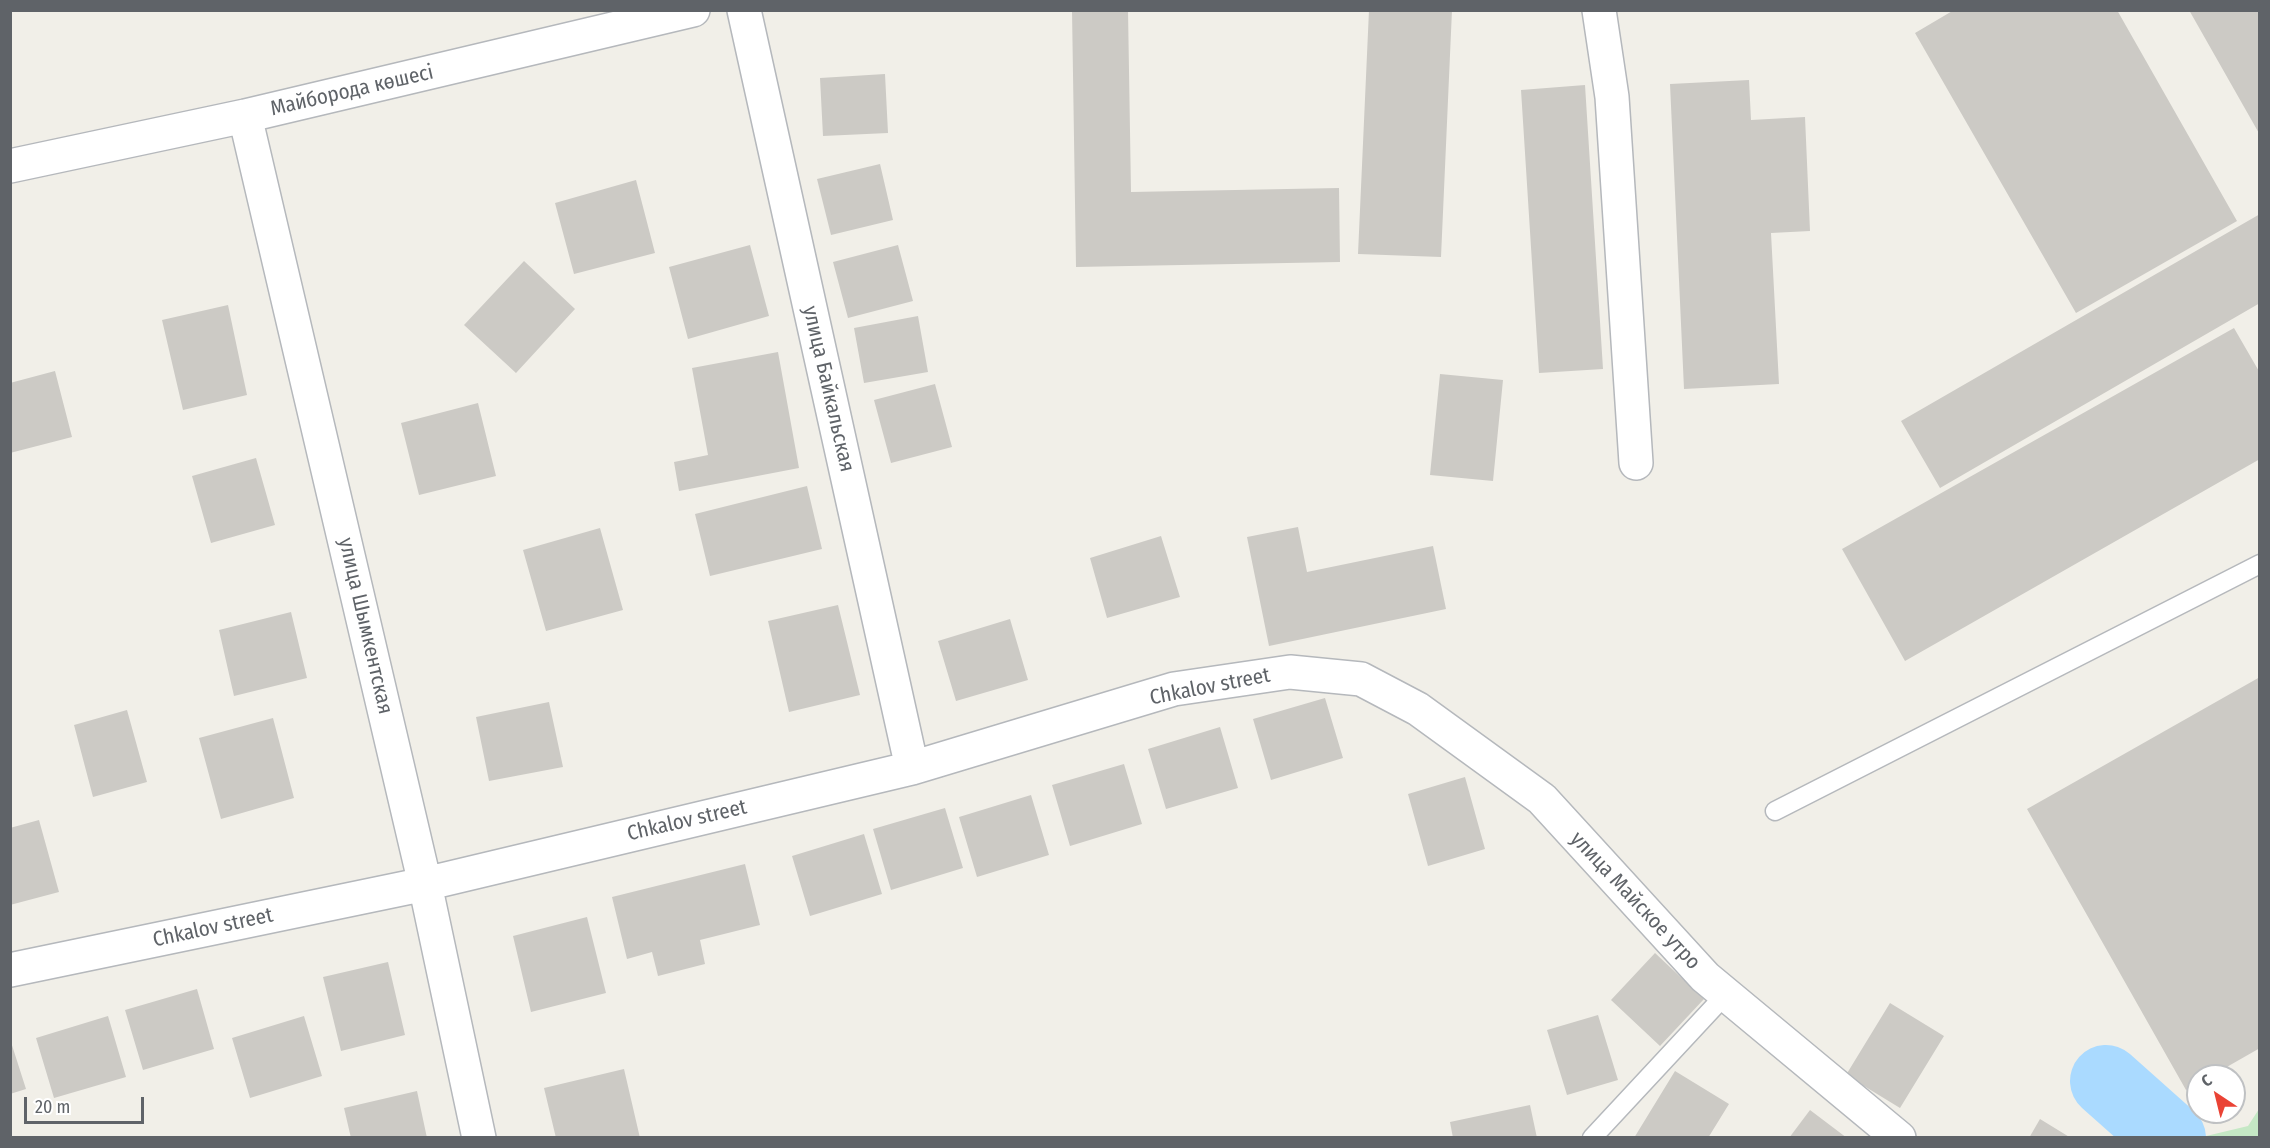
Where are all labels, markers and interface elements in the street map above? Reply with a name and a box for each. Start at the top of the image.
street label: Майборода көшесі [268,60,436,122]
street label: улица Байкальская [797,303,859,475]
street label: улица Шымкентская [332,535,398,717]
street label: Chkalov street [1148,663,1272,711]
street label: Chkalov street [625,795,749,847]
street label: улица Майское утро [1565,827,1705,975]
street label: Chkalov street [151,903,275,953]
north arrow [2186,1064,2246,1124]
text: С [2198,1070,2215,1091]
scale bar [27,1085,147,1123]
text: 20 m [35,1096,70,1118]

